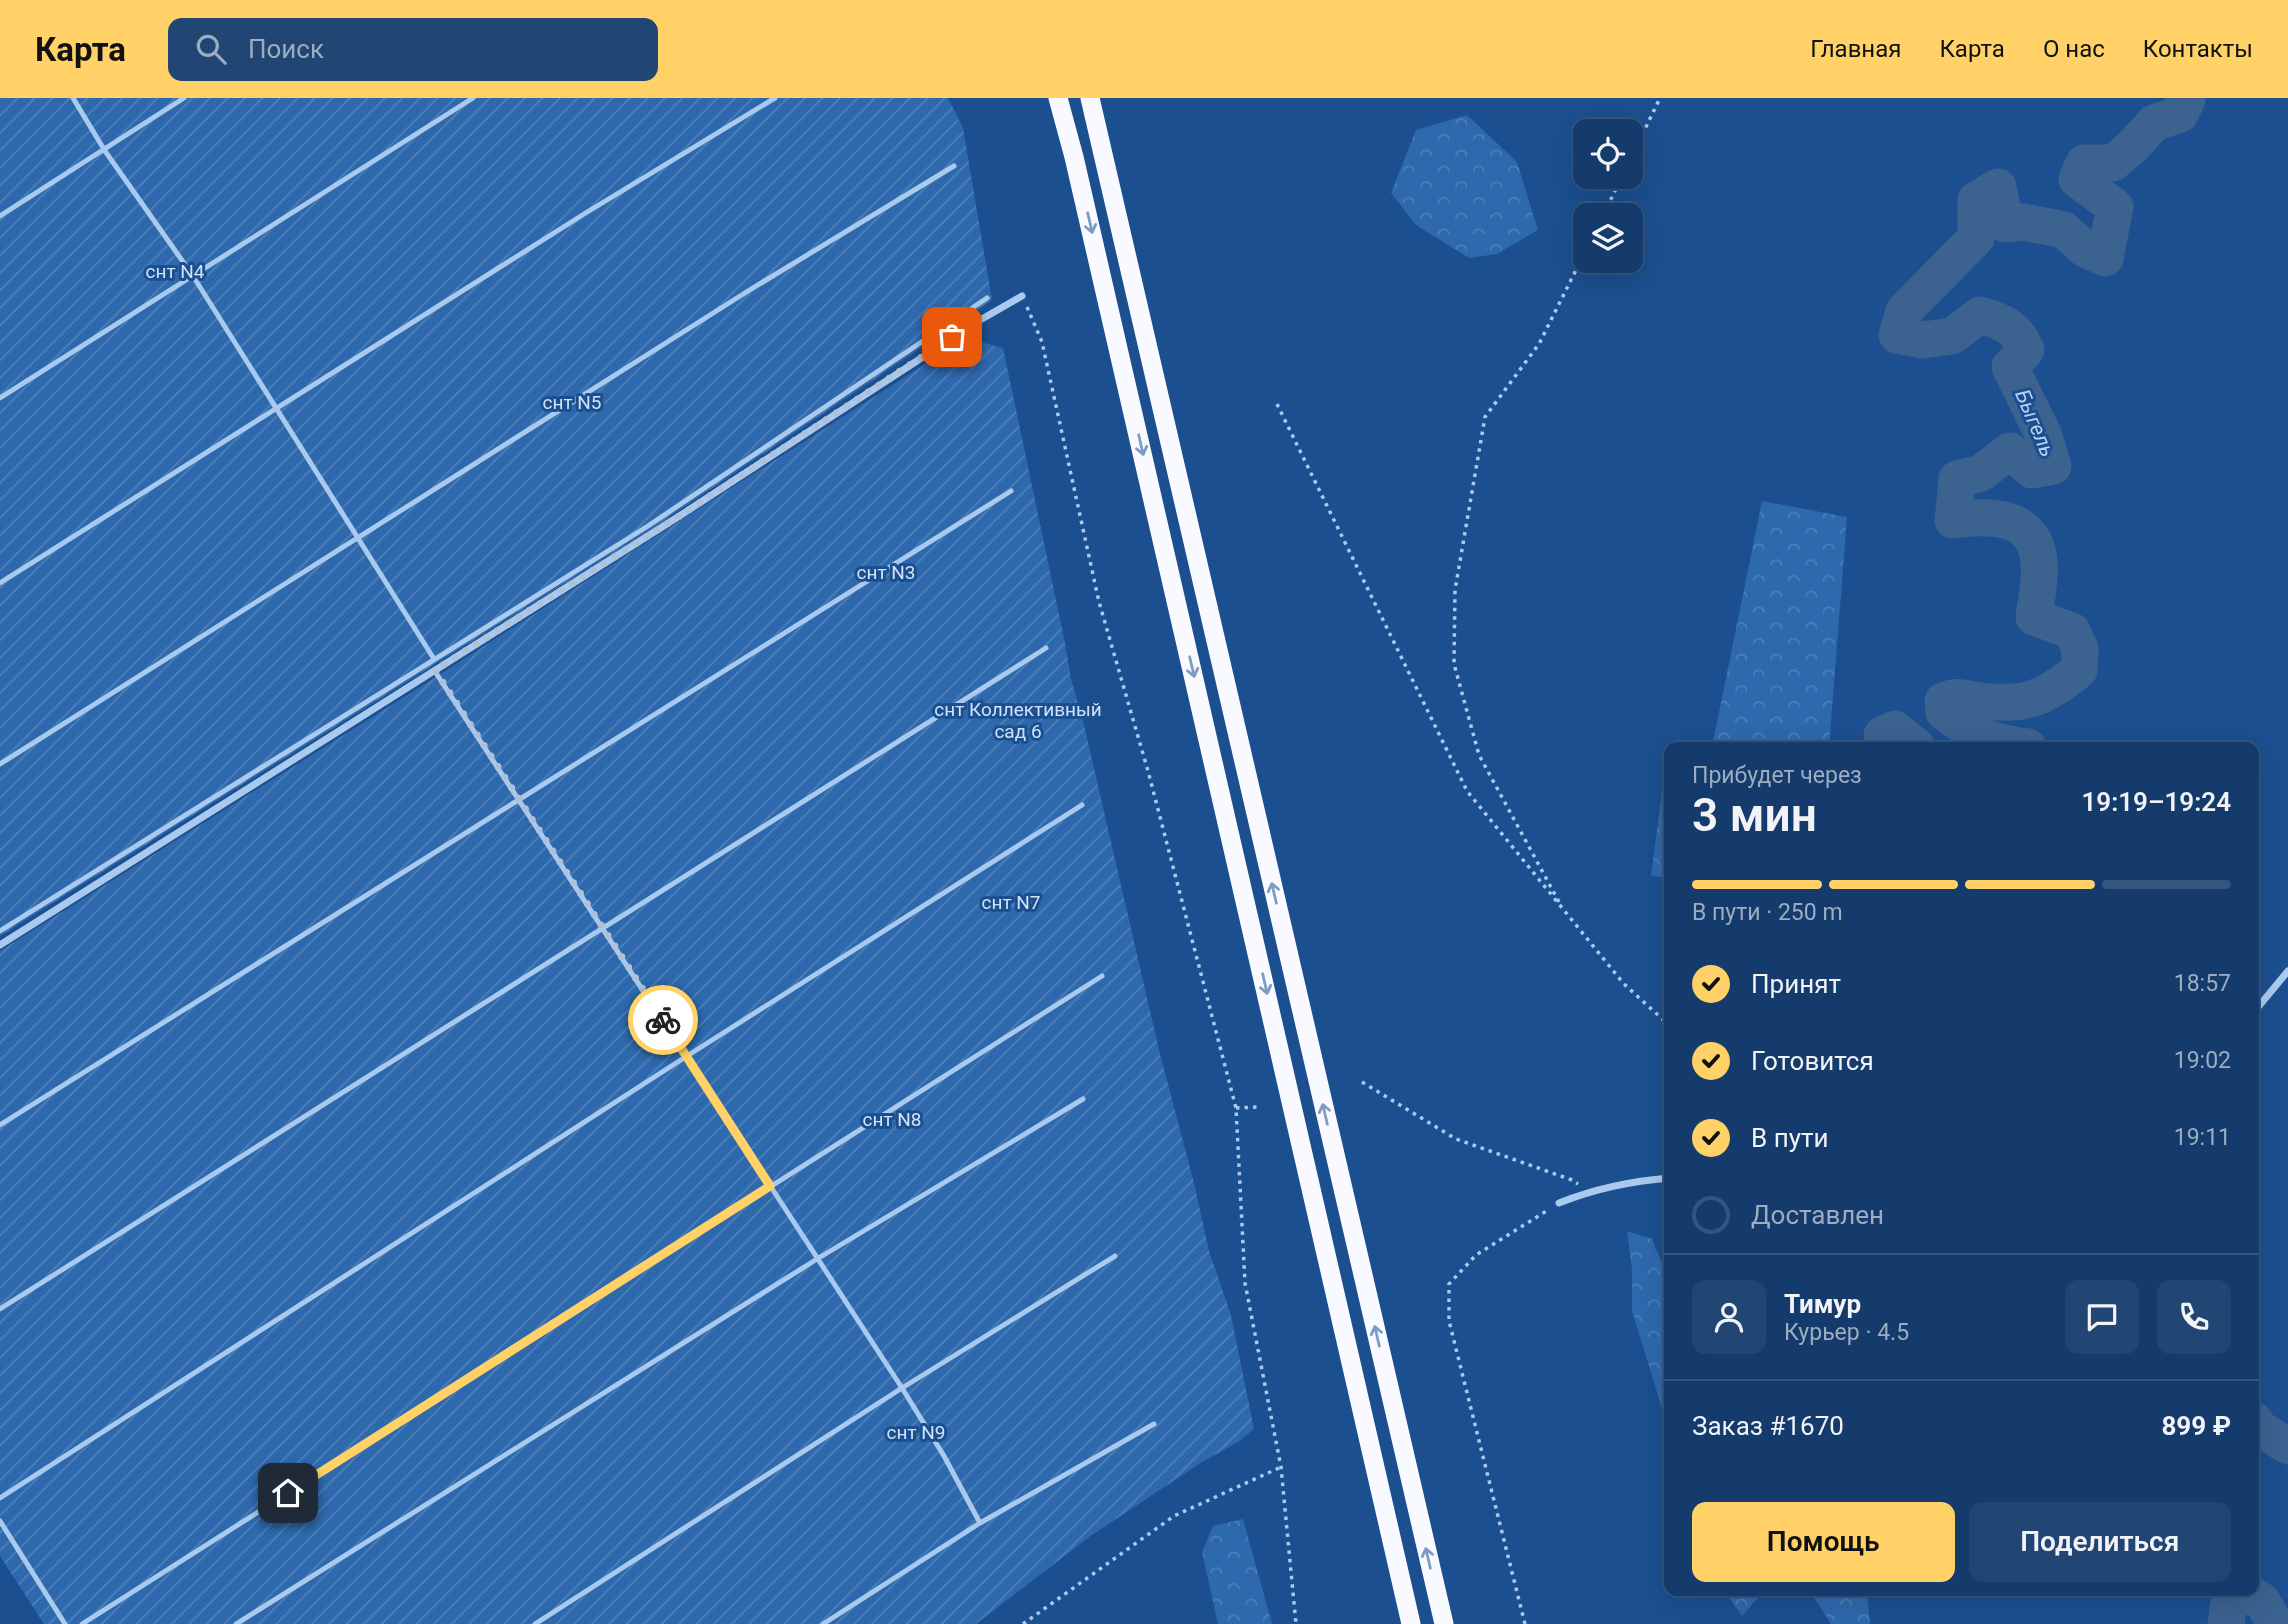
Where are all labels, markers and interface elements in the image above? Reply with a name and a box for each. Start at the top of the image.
search box [168,18,658,81]
text: Карта [35,30,126,69]
icon: search [192,30,230,68]
text: Поиск [248,34,324,64]
text: Главная [1810,35,1901,63]
text: Карта [1939,35,2005,63]
text: О нас [2043,35,2105,63]
text: Контакты [2143,35,2253,63]
map controls [1573,119,1643,273]
button: locate [1573,119,1643,189]
button: layers [1573,203,1643,273]
one-way arrow [1084,212,1097,234]
park label: снт N4 [146,260,205,283]
pin [922,307,982,367]
icon: bag [933,318,971,356]
water label: Быгель [2010,386,2060,460]
park label: снт N5 [543,391,602,414]
one-way arrow [1135,433,1148,456]
park label: снт N3 [857,561,916,584]
one-way arrow [1186,655,1199,678]
park label: снт Коллективный сад 6 [934,698,1102,743]
text: Прибудет через [1692,762,1862,789]
text: 19:19–19:24 [2081,787,2231,817]
text: 3 мин [1692,788,1817,842]
one-way arrow [1267,882,1280,905]
park label: снт N7 [982,891,1041,914]
text: В пути · 250 m [1692,899,1843,926]
icon: check [1692,965,1730,1003]
text: Принят [1751,969,1841,999]
text: 18:57 [2174,970,2231,997]
one-way arrow [1258,972,1272,995]
courier [628,985,698,1055]
icon: bike [644,1001,682,1039]
icon: check [1692,1042,1730,1080]
text: Готовится [1751,1046,1874,1076]
text: 19:02 [2174,1047,2231,1074]
one-way arrow [1318,1103,1332,1126]
park label: снт N8 [863,1108,922,1131]
icon: check [1692,1119,1730,1157]
text: В пути [1751,1123,1828,1153]
text: 19:11 [2174,1124,2231,1151]
text: Доставлен [1751,1200,1884,1230]
button: person [1692,1280,1766,1354]
button: chat [2065,1280,2139,1354]
button: phone [2157,1280,2231,1354]
text: Тимур [1784,1289,1861,1319]
text: Курьер · 4.5 [1784,1319,1909,1346]
one-way arrow [1370,1325,1383,1348]
text: Заказ #1670 [1692,1411,1844,1441]
text: 899 ₽ [2161,1411,2231,1441]
park label: снт N9 [887,1421,946,1444]
pin [258,1463,318,1523]
icon: home [269,1474,307,1512]
button: Помощь [1692,1502,1955,1582]
button: Поделиться [1969,1502,2231,1582]
one-way arrow [1421,1547,1434,1569]

